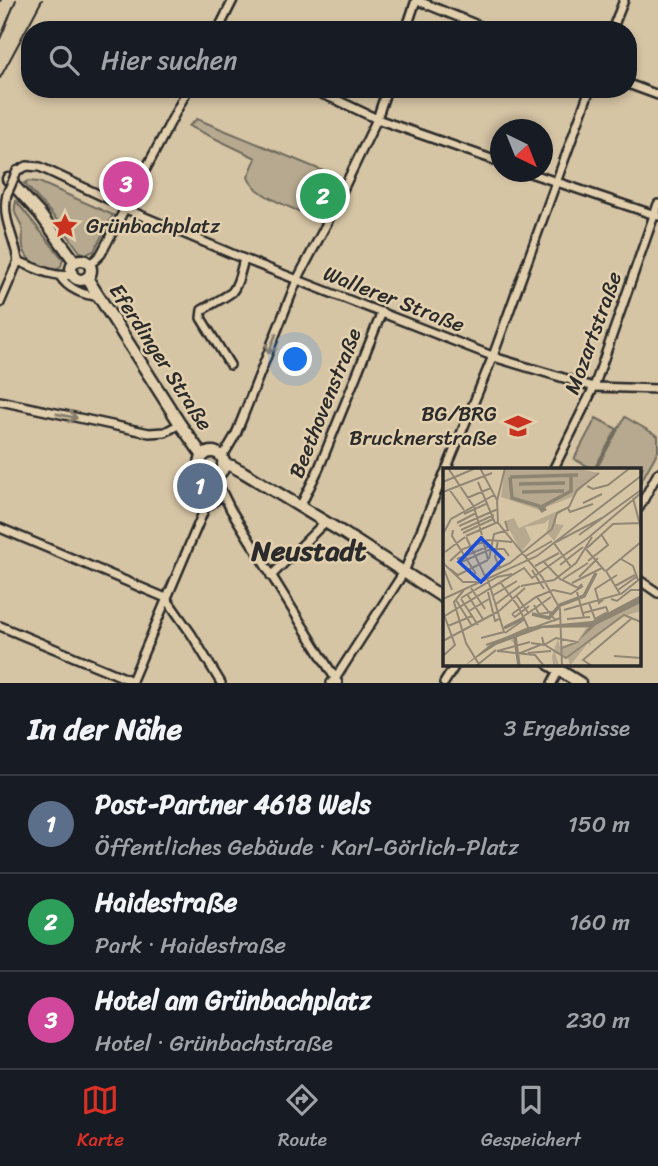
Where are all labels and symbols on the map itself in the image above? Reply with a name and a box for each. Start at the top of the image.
north arrow [490,119,553,182]
pin: 3 [103,158,149,210]
pin: 2 [300,170,346,222]
place label: Grünbachplatz [86,207,220,245]
place icon: Grünbachplatz [50,211,80,241]
street label: Wallerer Straße [318,255,471,344]
street label: Mozartstraße [553,266,633,400]
street label: Eferdinger Straße [99,275,223,439]
street label: Beethovenstraße [278,322,372,484]
one-way arrow [264,332,277,354]
your location [278,342,312,376]
place label: BG/BRG Brucknerstraße [349,395,497,457]
one-way arrow [55,409,78,423]
school or university icon: BG/BRG Brucknerstraße [503,411,533,441]
pin: 1 [177,460,223,512]
inset map [443,468,640,666]
district label: Neustadt [251,526,367,575]

